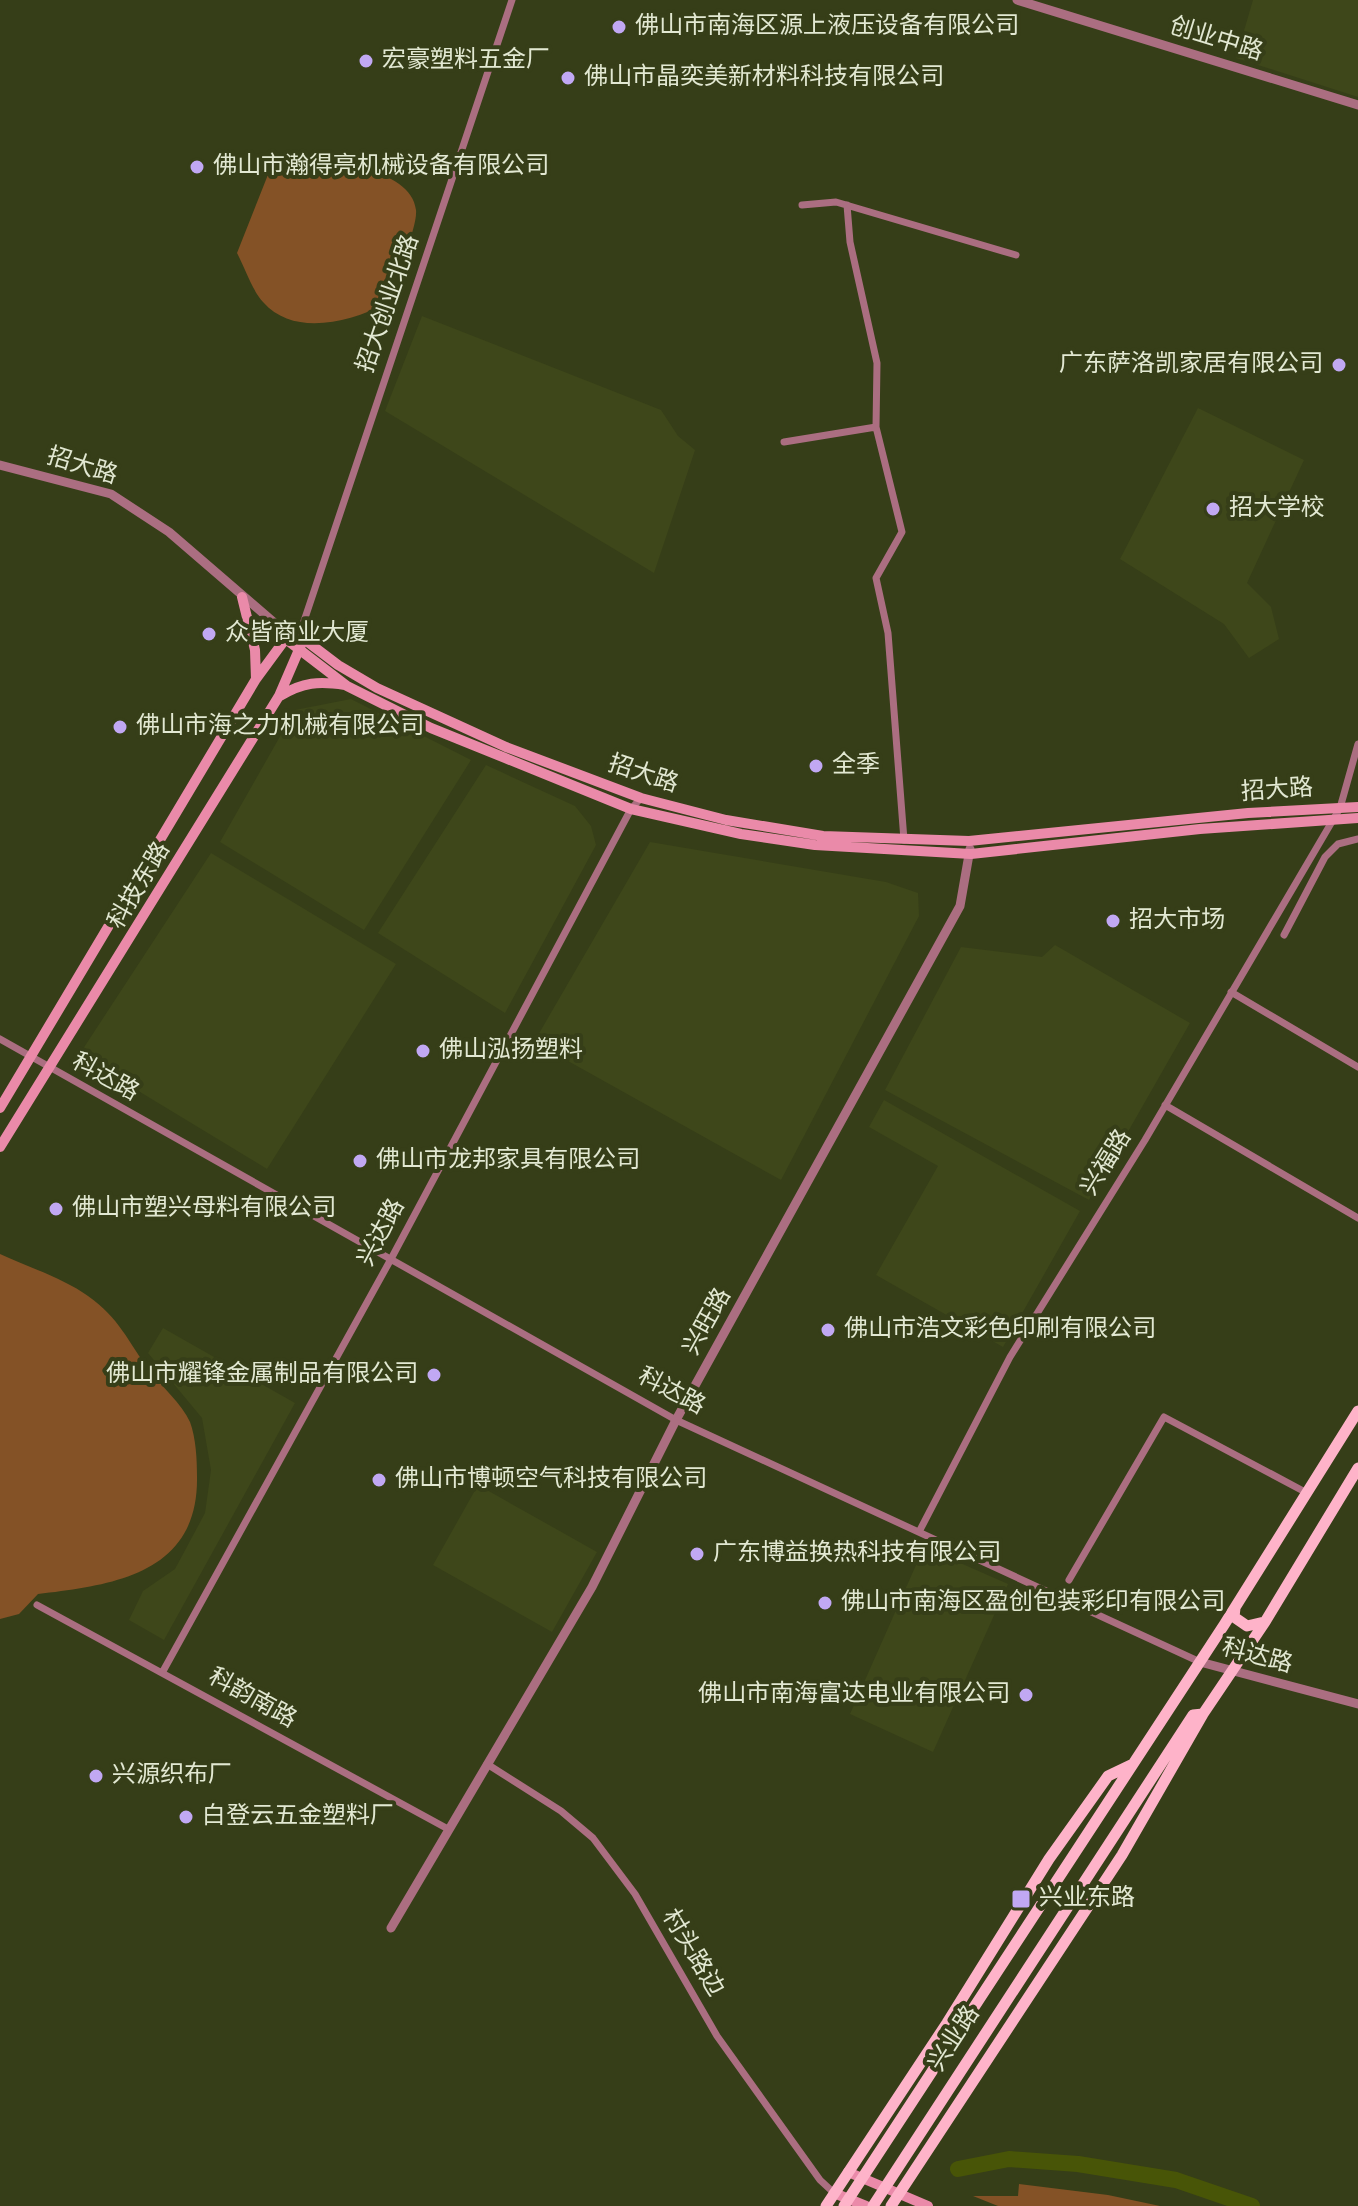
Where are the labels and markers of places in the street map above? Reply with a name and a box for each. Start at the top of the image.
place label: 佛山市南海区源上液压设备有限公司 [635,12,1019,42]
marker: 佛山市南海区源上液压设备有限公司 [610,18,628,36]
place label: 宏豪塑料五金厂 [382,46,550,76]
marker: 宏豪塑料五金厂 [357,52,375,70]
place label: 佛山市晶奕美新材料科技有限公司 [584,63,944,93]
marker: 佛山市晶奕美新材料科技有限公司 [559,69,577,87]
place label: 佛山市瀚得亮机械设备有限公司 [213,152,549,182]
marker: 佛山市瀚得亮机械设备有限公司 [188,158,206,176]
place label: 广东萨洛凯家居有限公司 [1059,350,1323,380]
marker: 广东萨洛凯家居有限公司 [1330,356,1348,374]
place label: 招大学校 [1229,494,1325,524]
marker: 招大学校 [1204,500,1222,518]
place label: 众皆商业大厦 [225,619,369,649]
marker: 众皆商业大厦 [200,625,218,643]
place label: 佛山市海之力机械有限公司 [136,712,424,742]
marker: 佛山市海之力机械有限公司 [111,718,129,736]
place label: 全季 [832,751,880,781]
marker: 全季 [807,757,825,775]
place label: 招大市场 [1129,906,1225,936]
marker: 招大市场 [1104,912,1122,930]
place label: 佛山泓扬塑料 [439,1036,583,1066]
marker: 佛山泓扬塑料 [414,1042,432,1060]
place label: 佛山市龙邦家具有限公司 [376,1146,640,1176]
marker: 佛山市龙邦家具有限公司 [351,1152,369,1170]
place label: 佛山市塑兴母料有限公司 [72,1194,336,1224]
marker: 佛山市塑兴母料有限公司 [47,1200,65,1218]
place label: 佛山市浩文彩色印刷有限公司 [844,1315,1156,1345]
marker: 佛山市浩文彩色印刷有限公司 [819,1321,837,1339]
place label: 佛山市耀锋金属制品有限公司 [106,1360,418,1390]
marker: 佛山市耀锋金属制品有限公司 [425,1366,443,1384]
place label: 佛山市博顿空气科技有限公司 [395,1465,707,1495]
marker: 佛山市博顿空气科技有限公司 [370,1471,388,1489]
place label: 广东博益换热科技有限公司 [713,1539,1001,1569]
marker: 广东博益换热科技有限公司 [688,1545,706,1563]
place label: 佛山市南海区盈创包装彩印有限公司 [841,1588,1225,1618]
marker: 佛山市南海区盈创包装彩印有限公司 [816,1594,834,1612]
place label: 佛山市南海富达电业有限公司 [698,1680,1010,1710]
marker: 佛山市南海富达电业有限公司 [1017,1686,1035,1704]
place label: 兴源织布厂 [112,1761,232,1791]
marker: 兴源织布厂 [87,1767,105,1785]
place label: 白登云五金塑料厂 [202,1802,394,1832]
marker: 白登云五金塑料厂 [177,1808,195,1826]
place label: 兴业东路 [1039,1884,1135,1914]
marker: 兴业东路 [1010,1888,1032,1910]

